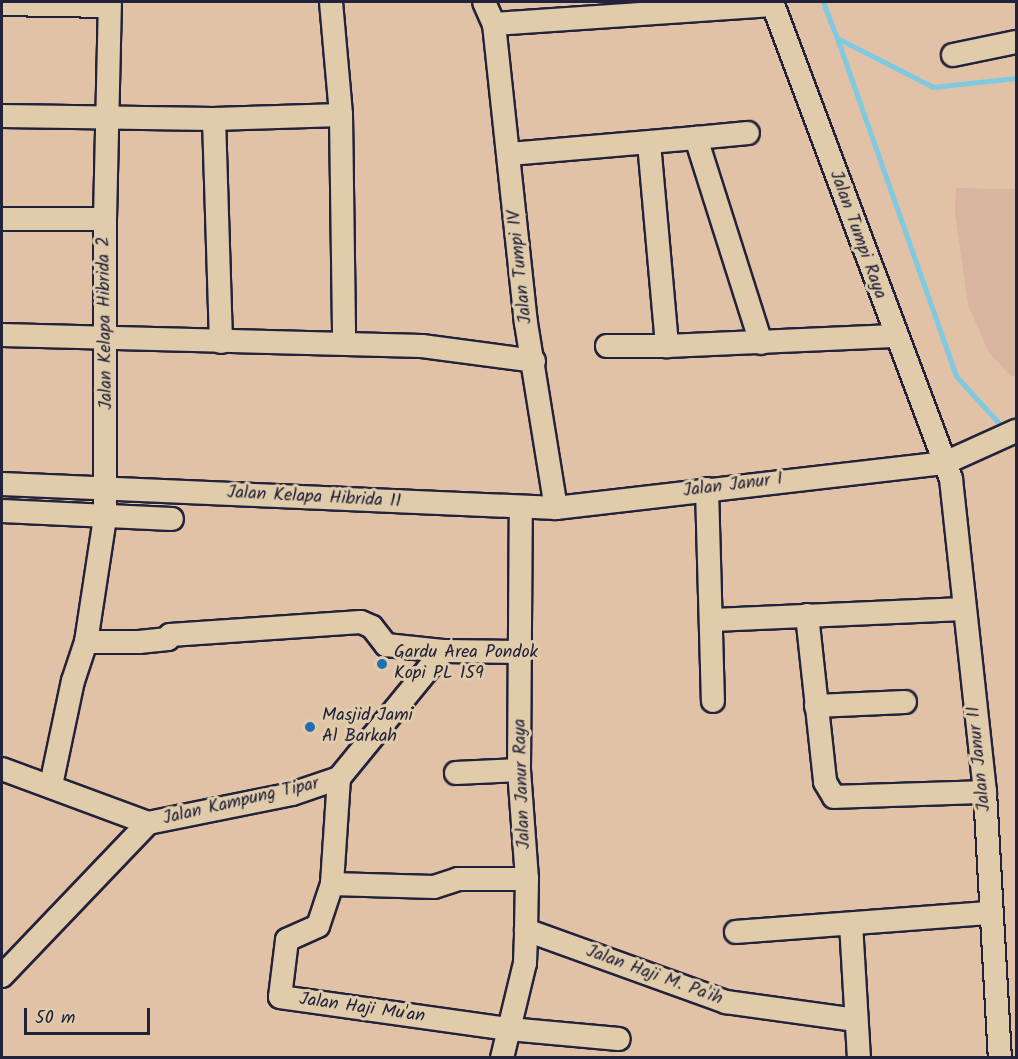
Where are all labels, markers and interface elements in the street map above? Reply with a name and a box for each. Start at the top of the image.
street label: Jalan Tumpi Raya [824,168,890,302]
street label: Jalan Tumpi IV [504,209,538,325]
street label: Jalan Kelapa Hibrida 2 [94,236,118,410]
street label: Jalan Janur I [682,469,784,503]
street label: Jalan Kelapa Hibrida 11 [226,483,402,513]
place label: Gardu Area Pondok Kopi PL 159 [394,643,538,686]
marker: Gardu Area Pondok Kopi PL 159 [375,657,389,671]
street label: Jalan Janur II [964,705,996,813]
place label: Masjid Jami Al Barkah [322,706,413,748]
street label: Jalan Janur Raya [510,718,536,850]
marker: Masjid Jami Al Barkah [303,720,317,734]
street label: Jalan Kampung Tipar [161,774,321,830]
street label: Jalan Haji M. Pa'ih [583,941,725,1011]
street label: Jalan Haji Mu'an [298,989,426,1029]
scale bar [27,996,153,1034]
text: 50 m [35,1004,75,1033]

